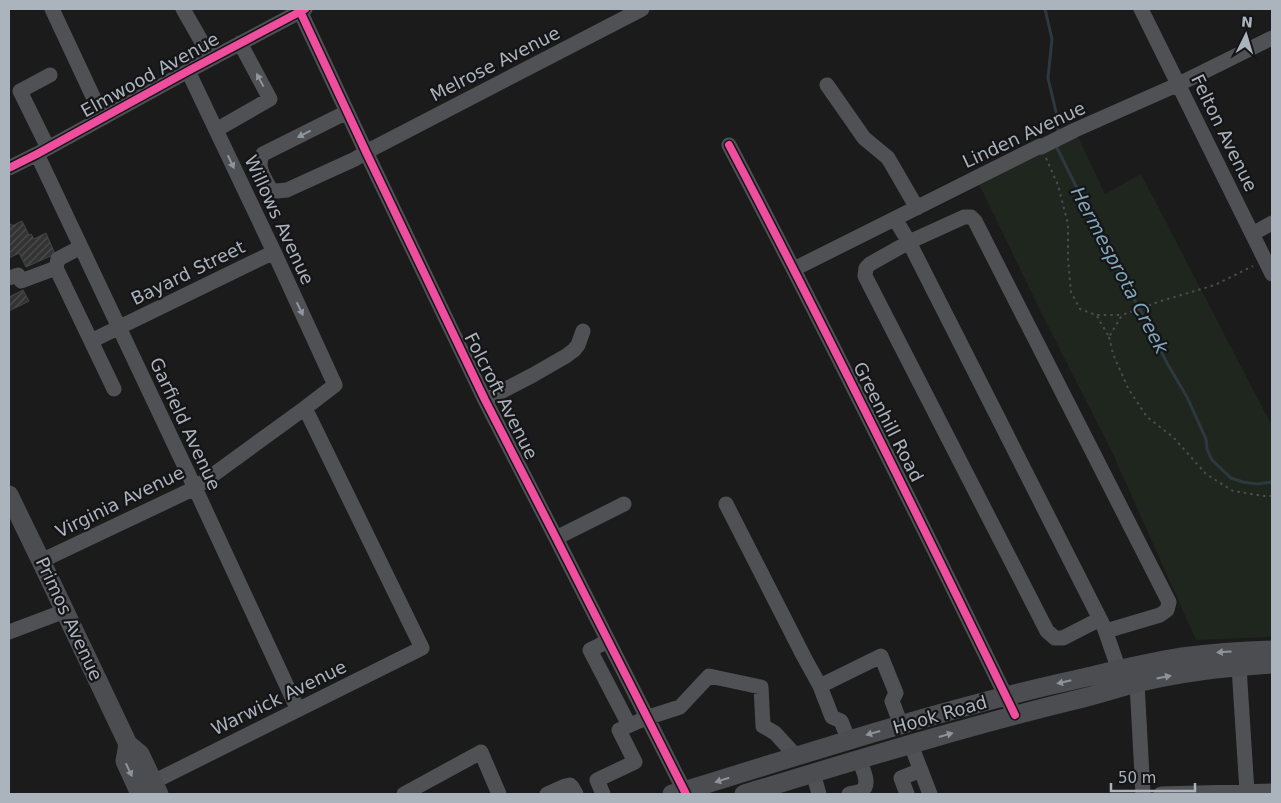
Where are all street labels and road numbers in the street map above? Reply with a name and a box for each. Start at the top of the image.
street label: Melrose Avenue [426,22,563,105]
street label: Elmwood Avenue [77,28,222,121]
street label: Felton Avenue [1187,71,1262,195]
street label: Linden Avenue [959,97,1088,172]
street label: Willows Avenue [240,152,319,288]
street label: Bayard Street [127,236,248,309]
street label: Folcroft Avenue [460,329,542,463]
street label: Garfield Avenue [146,354,225,493]
street label: Greenhill Road [849,358,928,485]
street label: Virginia Avenue [52,461,188,542]
street label: Primos Avenue [32,554,107,684]
street label: Warwick Avenue [208,656,350,739]
street label: Hook Road [890,691,989,738]

